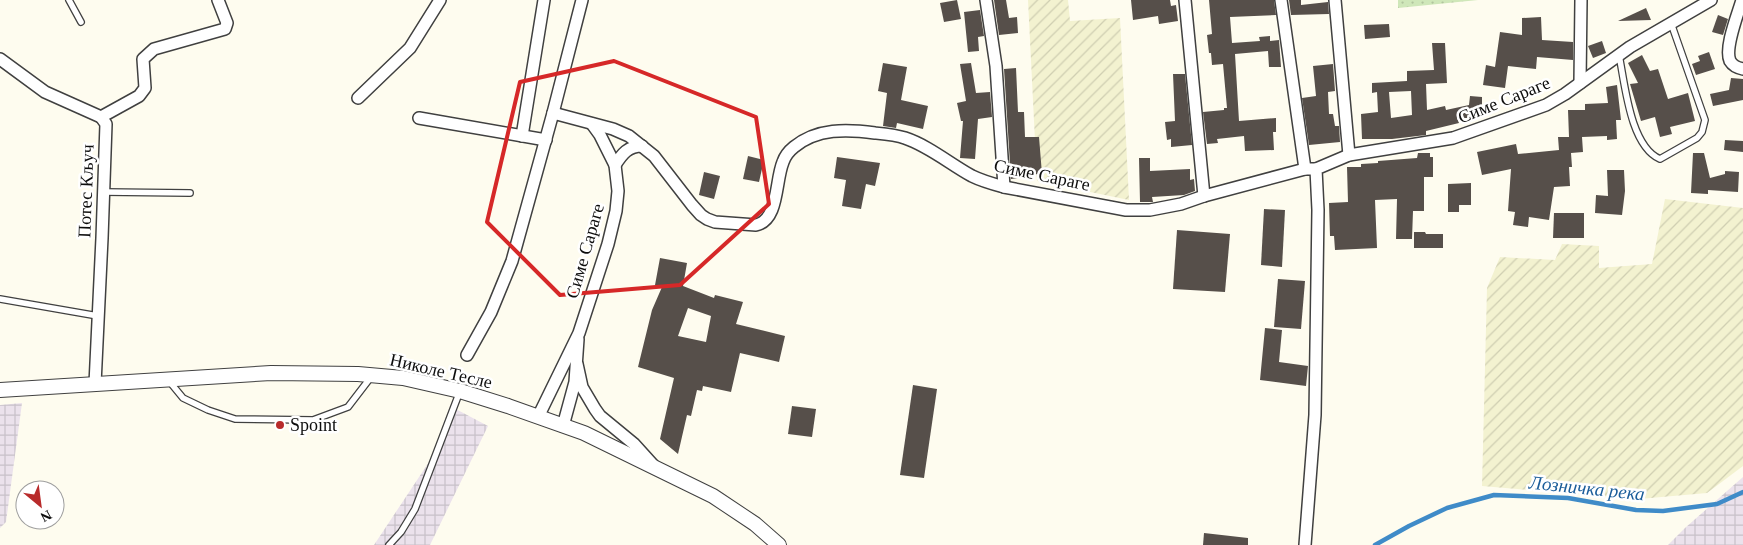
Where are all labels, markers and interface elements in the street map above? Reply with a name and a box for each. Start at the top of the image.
street label: Симе Сараге [1455,72,1553,128]
street label: Потес Кључ [74,144,98,238]
street label: Симе Сараге [992,155,1092,195]
street label: Симе Сараге [562,201,608,301]
street label: Николе Тесле [388,350,494,392]
place label: Spoint [290,415,337,435]
marker: Spoint [274,419,286,431]
water label: Лозничка река [1527,471,1646,505]
north arrow [15,480,65,530]
text: N [38,507,54,525]

